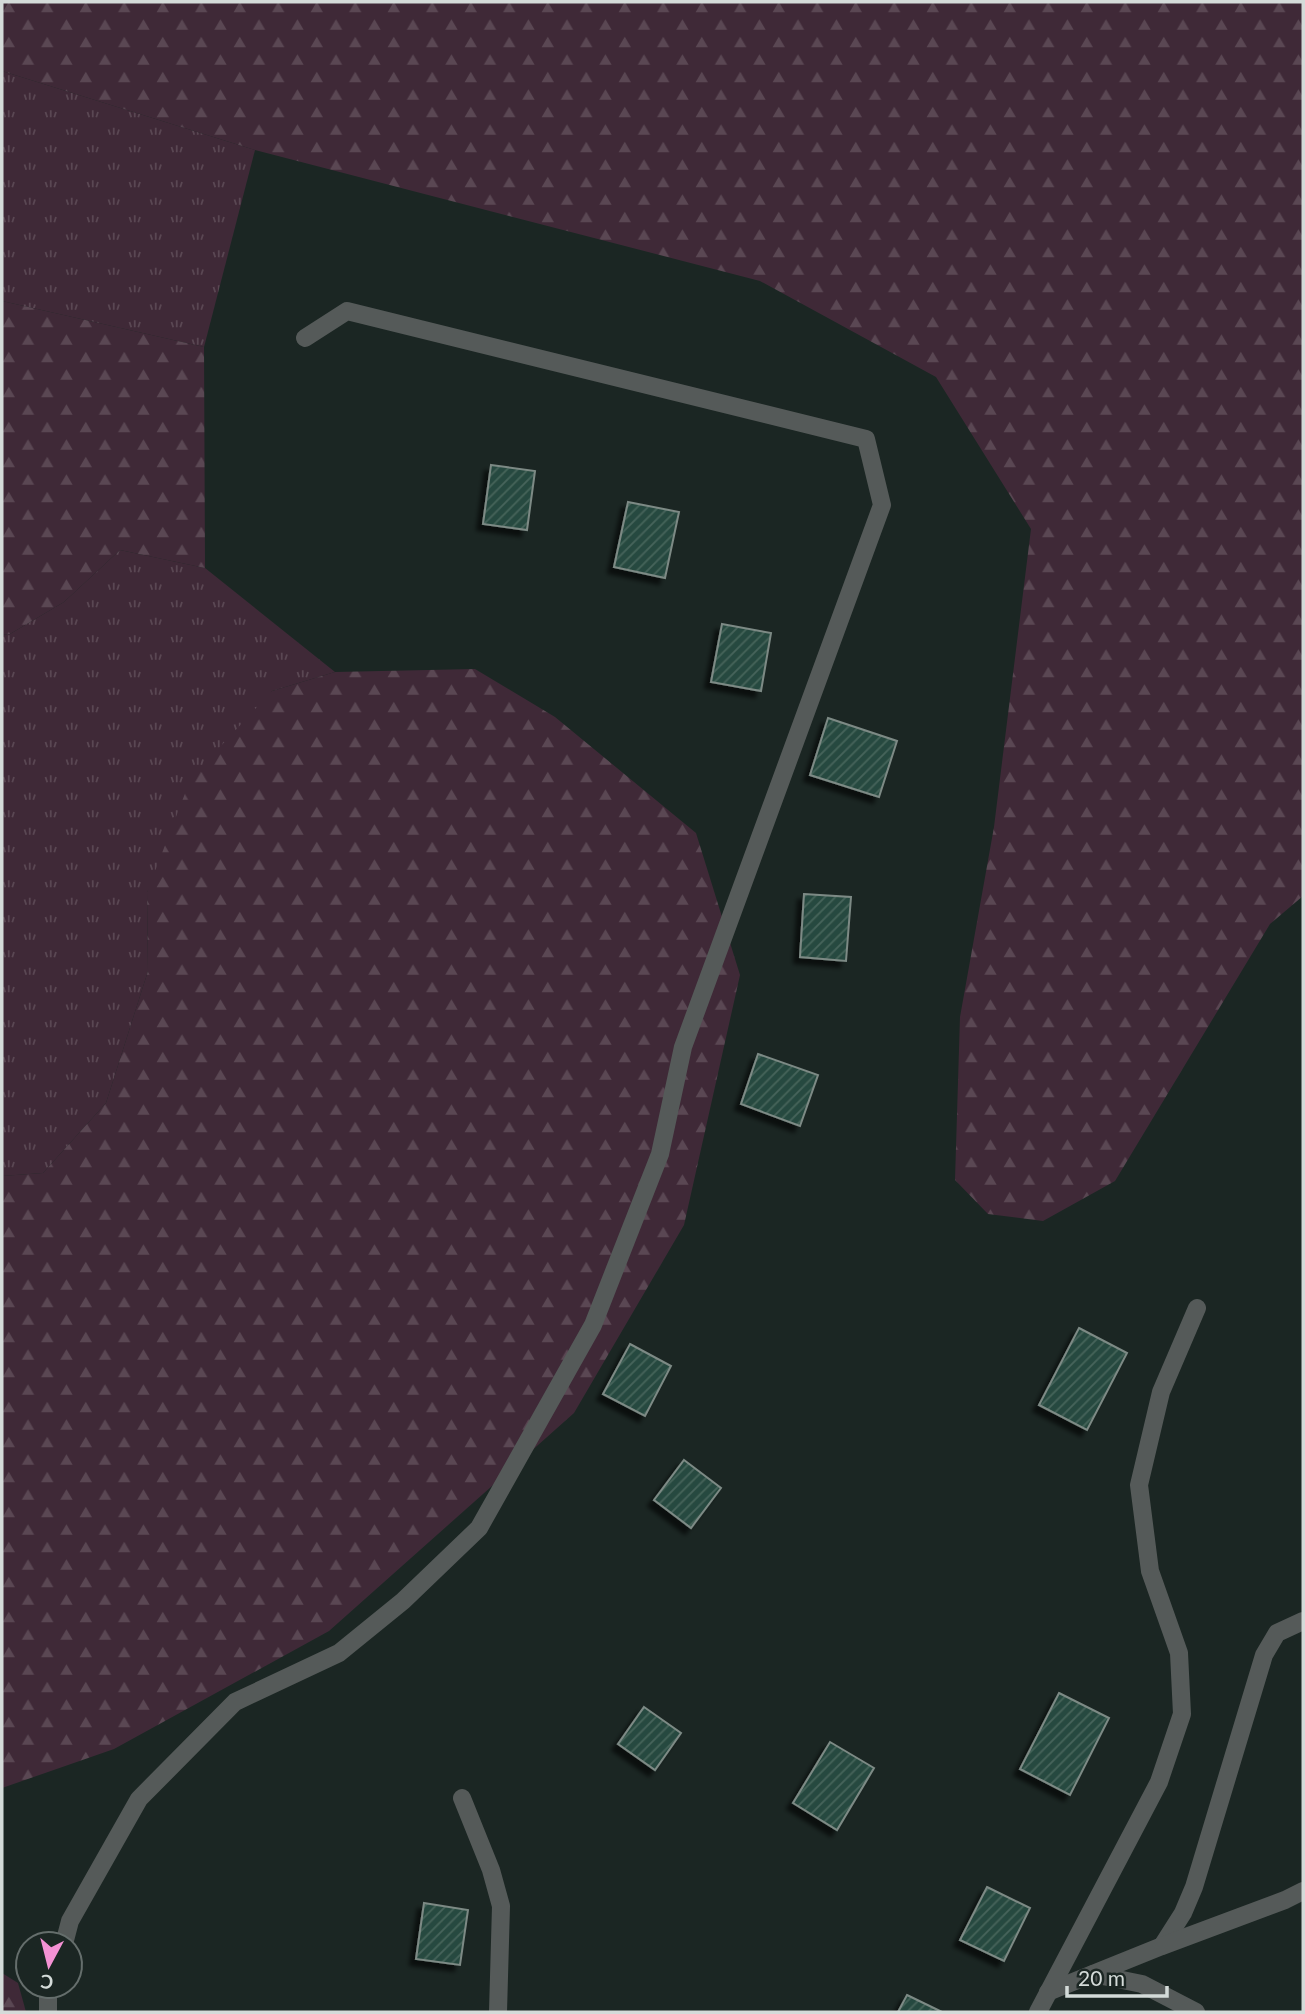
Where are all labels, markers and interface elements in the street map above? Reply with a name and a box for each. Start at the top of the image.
north arrow [14,1930,84,2000]
scale bar [1067,1954,1167,1998]
text: 20 m [1078,1965,1125,1990]
text: С [39,1970,55,1995]

